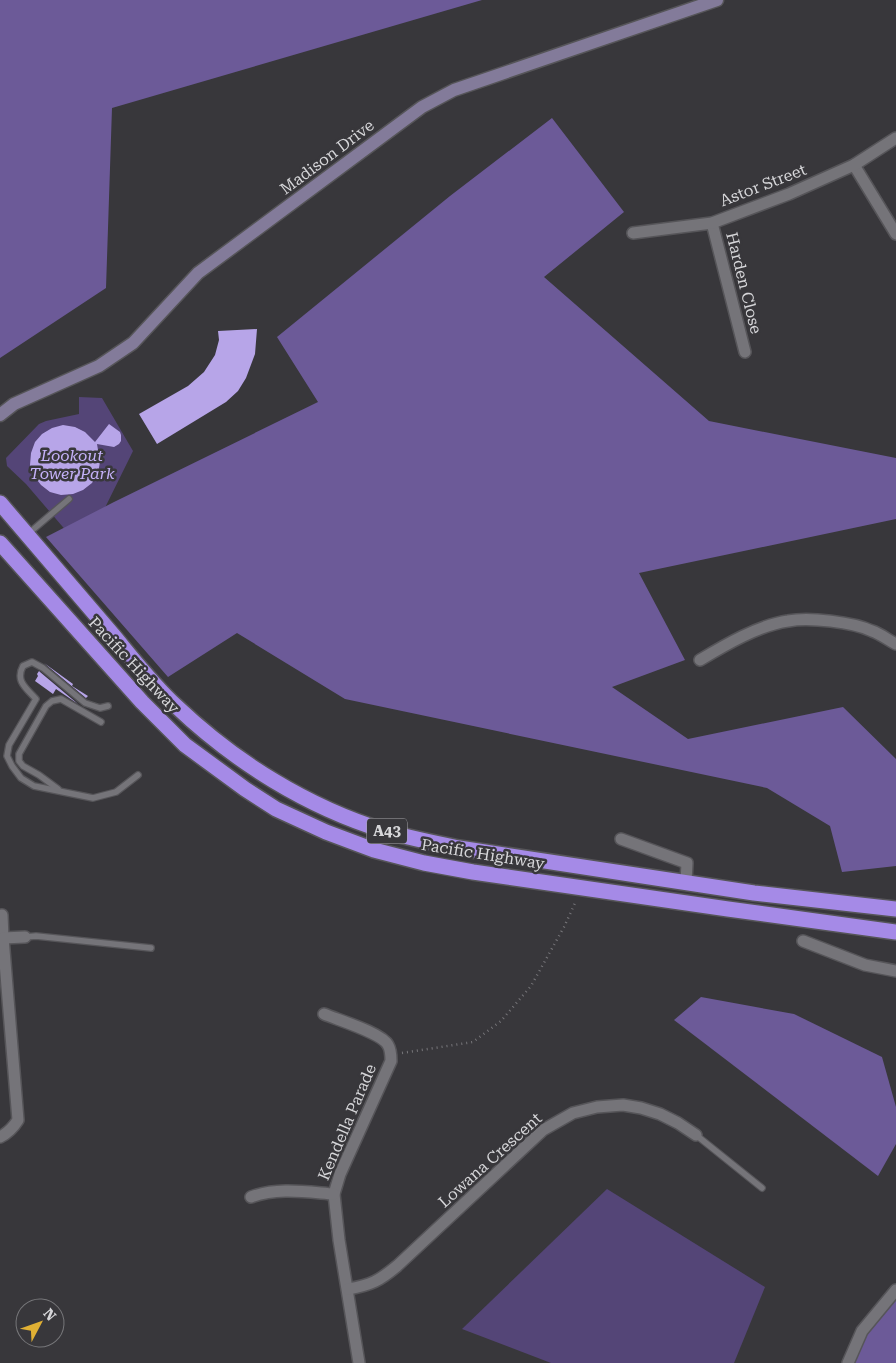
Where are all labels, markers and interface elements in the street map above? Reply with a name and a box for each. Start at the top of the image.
street label: Madison Drive [276,115,378,198]
street label: Astor Street [717,160,809,210]
street label: Harden Close [722,230,766,336]
park label: Lookout Tower Park [29,446,115,483]
street label: Pacific Highway [85,613,184,717]
road number: A43 [367,818,407,844]
street label: Pacific Highway [420,835,547,873]
street label: Kendella Parade [314,1061,380,1183]
street label: Lowana Crescent [434,1109,546,1211]
north arrow [15,1298,65,1348]
text: N [40,1305,60,1324]

